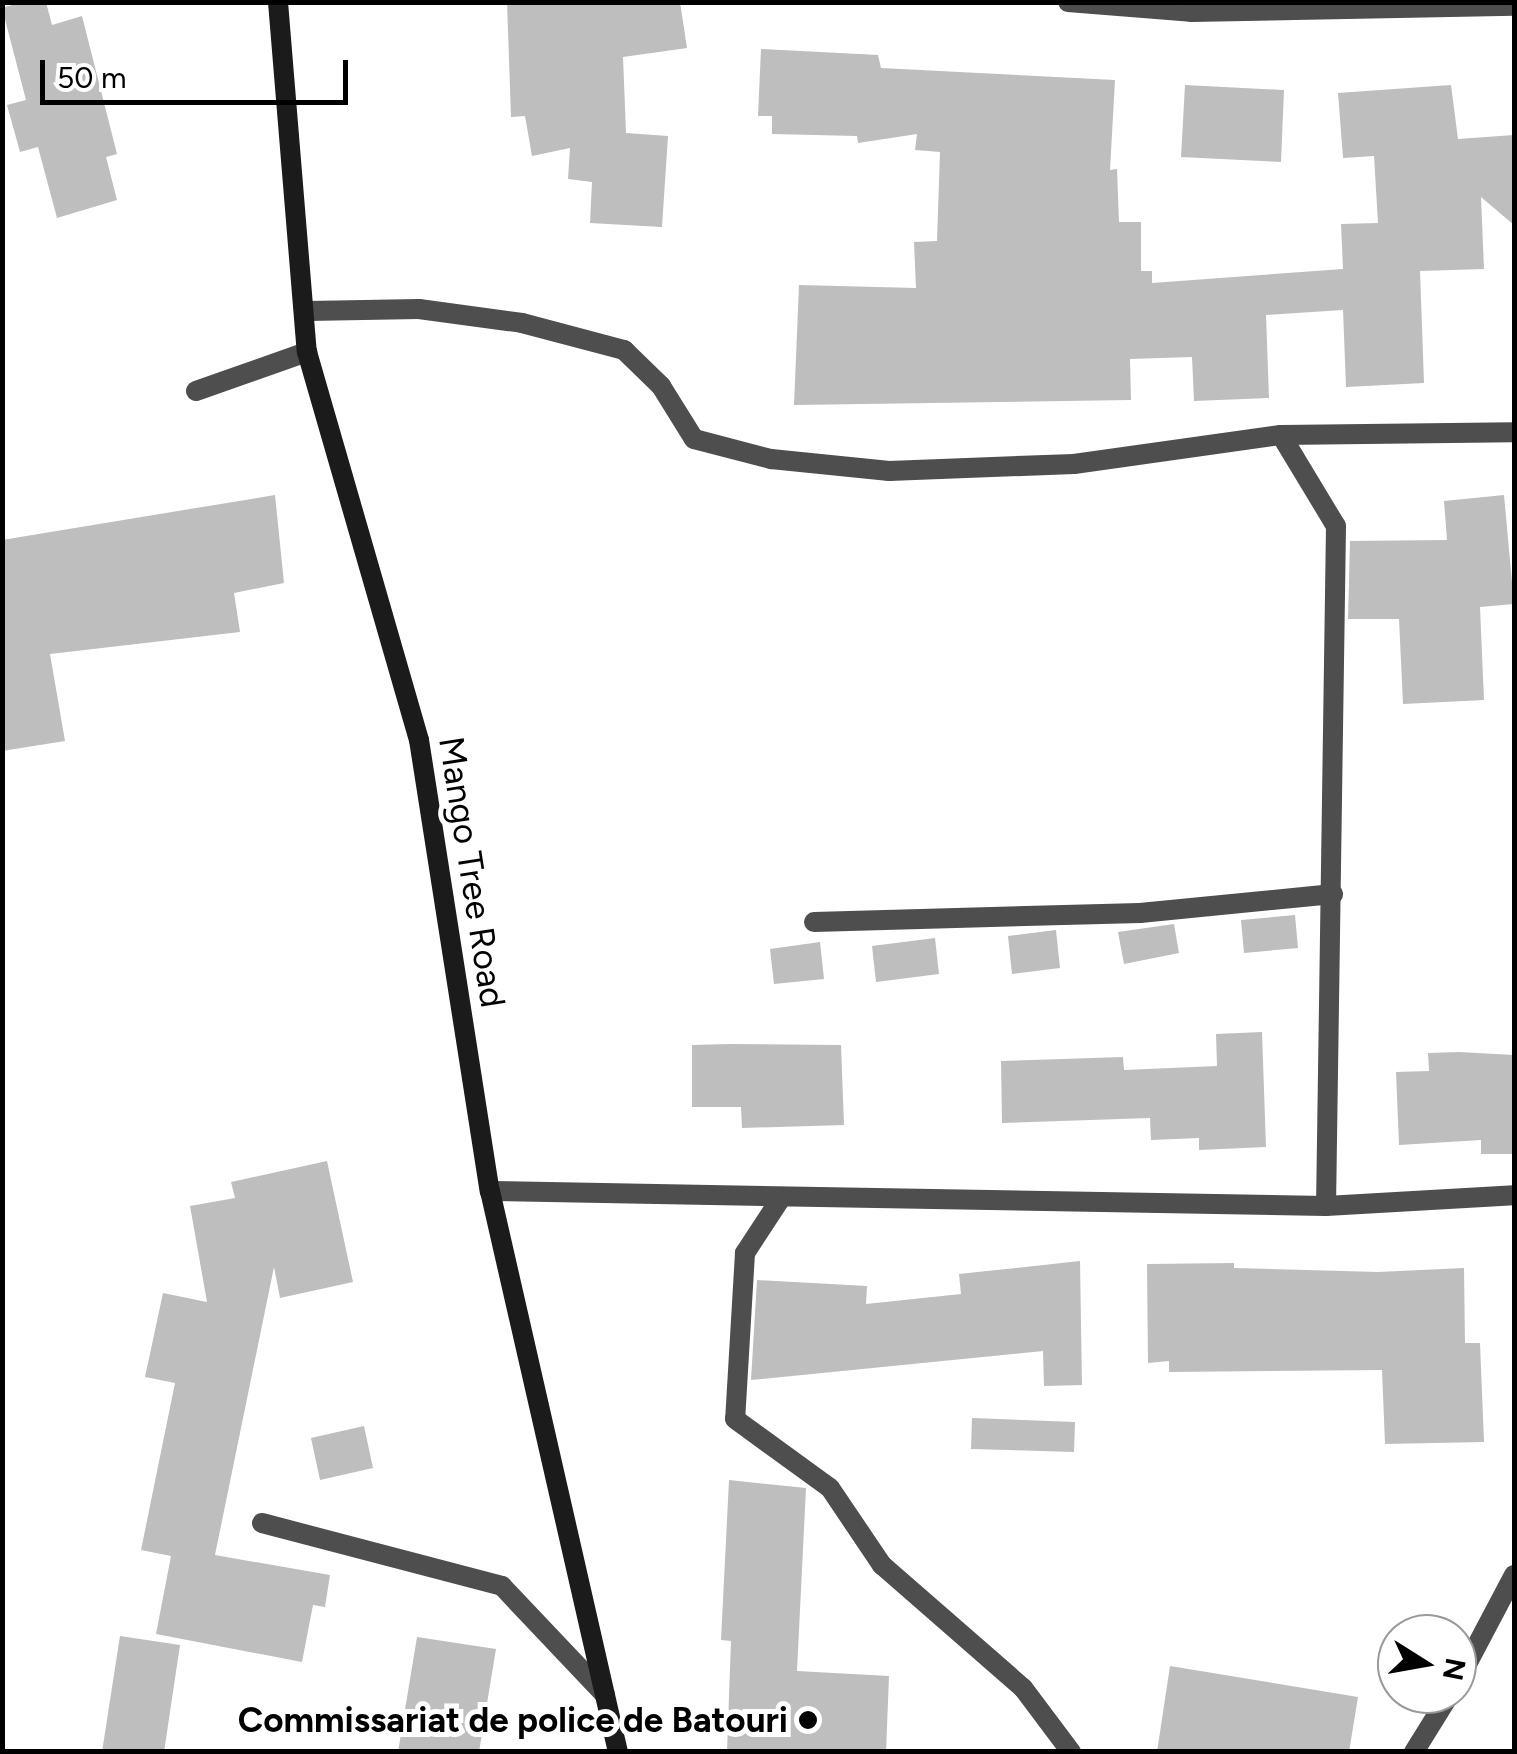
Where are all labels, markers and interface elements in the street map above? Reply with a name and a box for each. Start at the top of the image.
scale bar [45,40,352,102]
text: 50 m [57,59,126,96]
street label: Mango Tree Road [430,734,514,1010]
north arrow [1377,1614,1477,1714]
text: N [1436,1655,1473,1683]
place label: Commissariat de police de Batouri [238,1699,788,1741]
marker: Commissariat de police de Batouri [797,1709,819,1731]

